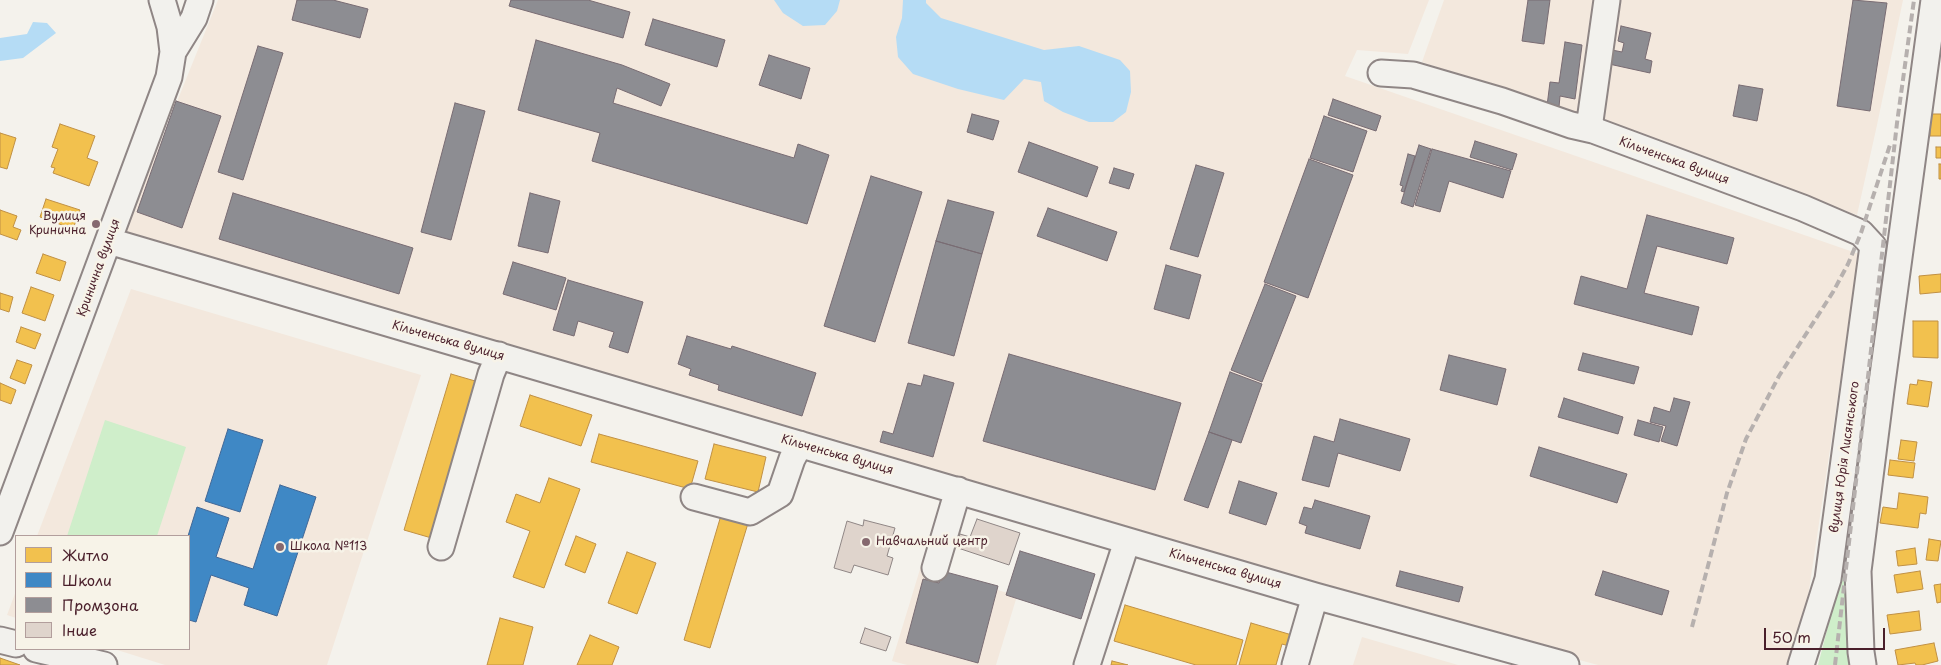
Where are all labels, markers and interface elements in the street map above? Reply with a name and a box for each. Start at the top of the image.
street label: Кільченська вулиця [1617,134,1731,188]
place label: Вулиця Кринична [29,210,86,238]
street label: Кринична вулиця [75,217,123,319]
marker: Вулиця Кринична [90,218,102,230]
street label: Кільченська вулиця [390,318,506,364]
street label: вулиця Юрія Лисянського [1827,380,1863,534]
street label: Кільченська вулиця [779,432,895,478]
legend [15,535,190,650]
place label: Навчальний центр [876,535,988,549]
marker: Навчальний центр [860,536,872,548]
place label: Школа №113 [290,540,367,554]
marker: Школа №113 [274,541,286,553]
text: Житло [62,543,109,566]
street label: Кільченська вулиця [1167,546,1283,592]
text: Школи [62,568,112,591]
text: Промзона [62,593,138,616]
text: Інше [62,618,97,641]
scale bar [1766,618,1887,650]
text: 50 m [1772,625,1811,648]

